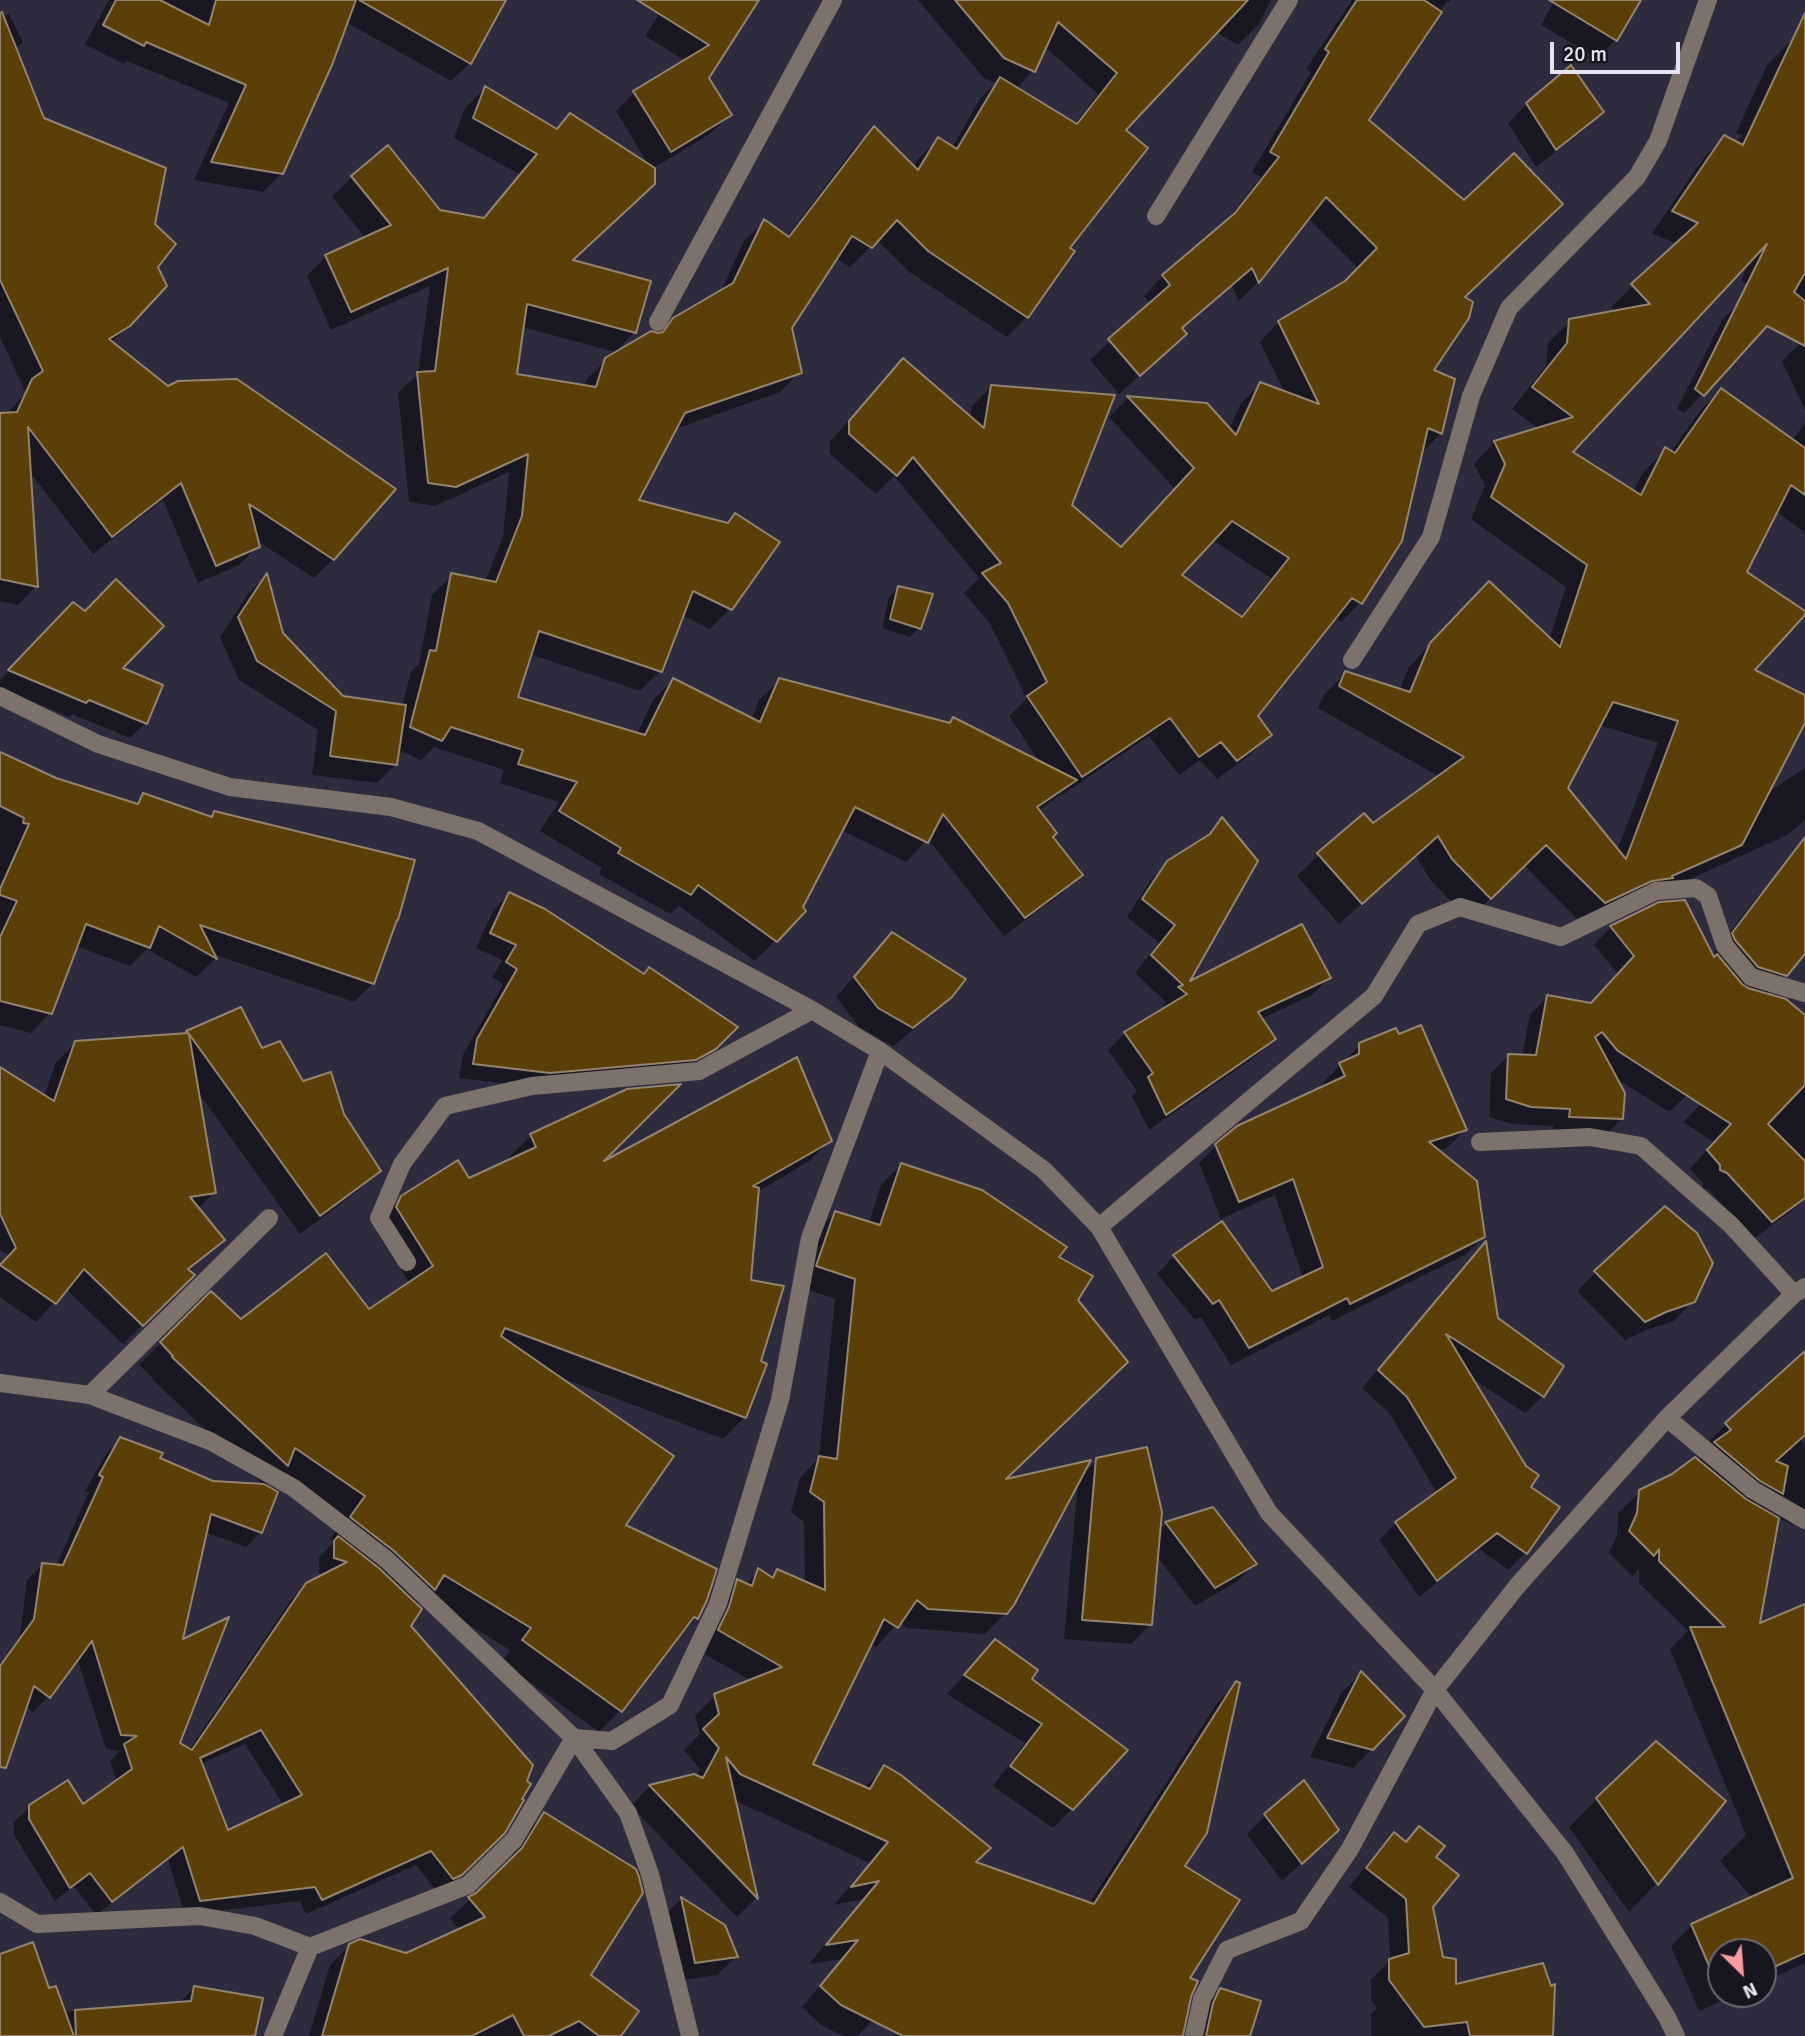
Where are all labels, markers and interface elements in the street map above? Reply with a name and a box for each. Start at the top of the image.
scale bar [1553,28,1682,72]
text: 20 m [1563,41,1607,67]
north arrow [1707,1938,1777,2008]
text: N [1739,1977,1761,2004]

